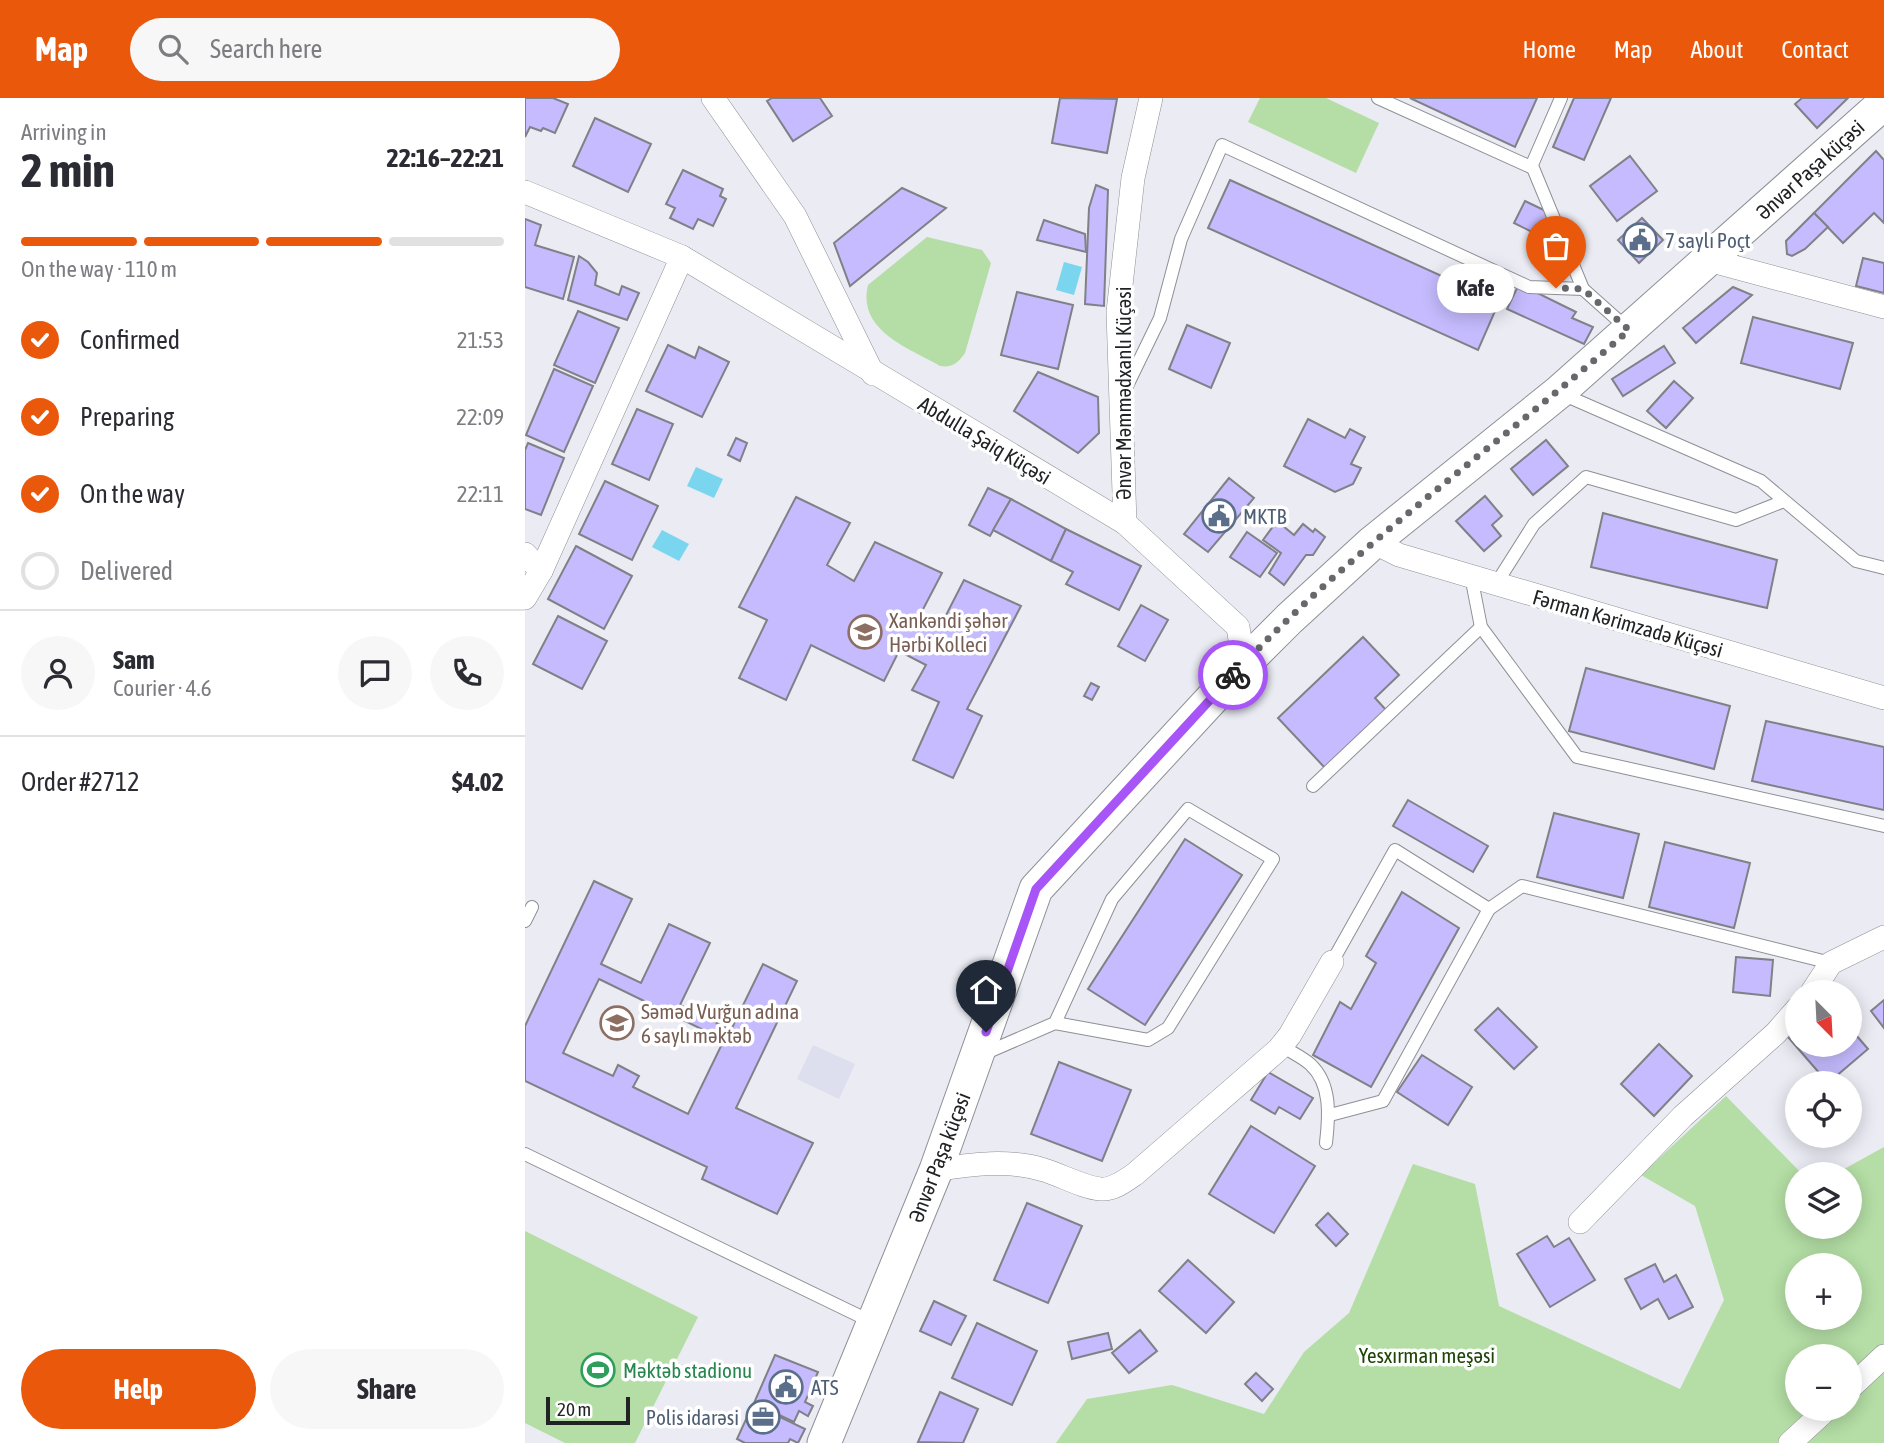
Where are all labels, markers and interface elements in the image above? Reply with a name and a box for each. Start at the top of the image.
search box [130,18,620,81]
text: Map [35,30,88,68]
icon: search [154,30,192,68]
text: Search here [210,34,322,64]
text: Home [1522,36,1576,63]
text: Map [1614,36,1652,63]
text: About [1690,36,1743,63]
text: Contact [1781,36,1849,63]
street label: Ənvər Paşa küçəsi [1751,114,1869,224]
text: Arriving in [21,119,107,145]
text: 22:16–22:21 [387,143,504,173]
text: 2 min [21,144,115,197]
pin [1526,216,1586,288]
public building icon: 7 saylı Poçt [1621,221,1659,259]
icon: bag [1537,227,1575,265]
place label: 7 saylı Poçt [1665,228,1751,252]
text: On the way · 110 m [21,256,177,282]
callout: Kafe [1437,264,1514,312]
text: Kafe [1456,275,1495,301]
street label: Ənvər Məmmədxanlı Küçəsi [1111,287,1135,499]
icon: check [21,321,59,359]
text: Confirmed [80,325,180,355]
text: 21:53 [457,327,504,353]
street label: Abdulla Şaiq Küçəsi [914,391,1056,489]
icon: check [21,398,59,436]
text: Preparing [80,402,174,432]
text: 22:09 [456,404,504,430]
icon: check [21,475,59,513]
text: On the way [80,479,185,509]
text: 22:11 [457,481,504,507]
public building icon: MKTB [1200,497,1238,535]
place label: MKTB [1243,504,1287,528]
text: Delivered [80,556,173,586]
street label: Fərman Kərimzadə Küçəsi [1530,584,1726,662]
place label: Xankəndi şəhər Hərbi Kolleci [889,608,1008,656]
school or university icon: Xankəndi şəhər Hərbi Kolleci [846,613,884,651]
button: person [21,636,95,710]
button: chat [338,636,412,710]
button: phone [430,636,504,710]
courier [1198,640,1268,710]
text: Sam [113,645,155,675]
icon: bike [1214,656,1252,694]
text: Courier · 4.6 [113,675,212,701]
text: Order #2712 [21,767,140,797]
text: $4.02 [452,767,504,797]
pin [956,960,1016,1032]
icon: home [967,971,1005,1009]
north arrow [1785,980,1862,1057]
map controls [1785,980,1862,1421]
place label: Səməd Vurğun adına 6 saylı məktəb [641,999,799,1047]
school or university icon: Səməd Vurğun adına 6 saylı məktəb [598,1004,636,1042]
button: locate [1785,1071,1862,1148]
street label: Ənvər Paşa küçəsi [903,1089,975,1225]
button: layers [1785,1162,1862,1239]
button: + [1785,1253,1862,1330]
park label: Yesxırman meşəsi [1359,1343,1495,1367]
button: − [1785,1344,1862,1421]
button: Help [21,1349,256,1429]
button: Share [270,1349,504,1429]
sports icon: Məktəb stadionu [579,1351,617,1389]
place label: Məktəb stadionu [623,1358,752,1382]
public building icon: ATS [767,1368,805,1406]
place label: ATS [811,1375,839,1399]
scale bar [546,1394,630,1426]
text: 20 m [557,1398,591,1420]
office icon: Polis idarəsi [744,1398,782,1436]
place label: Polis idarəsi [646,1405,739,1429]

